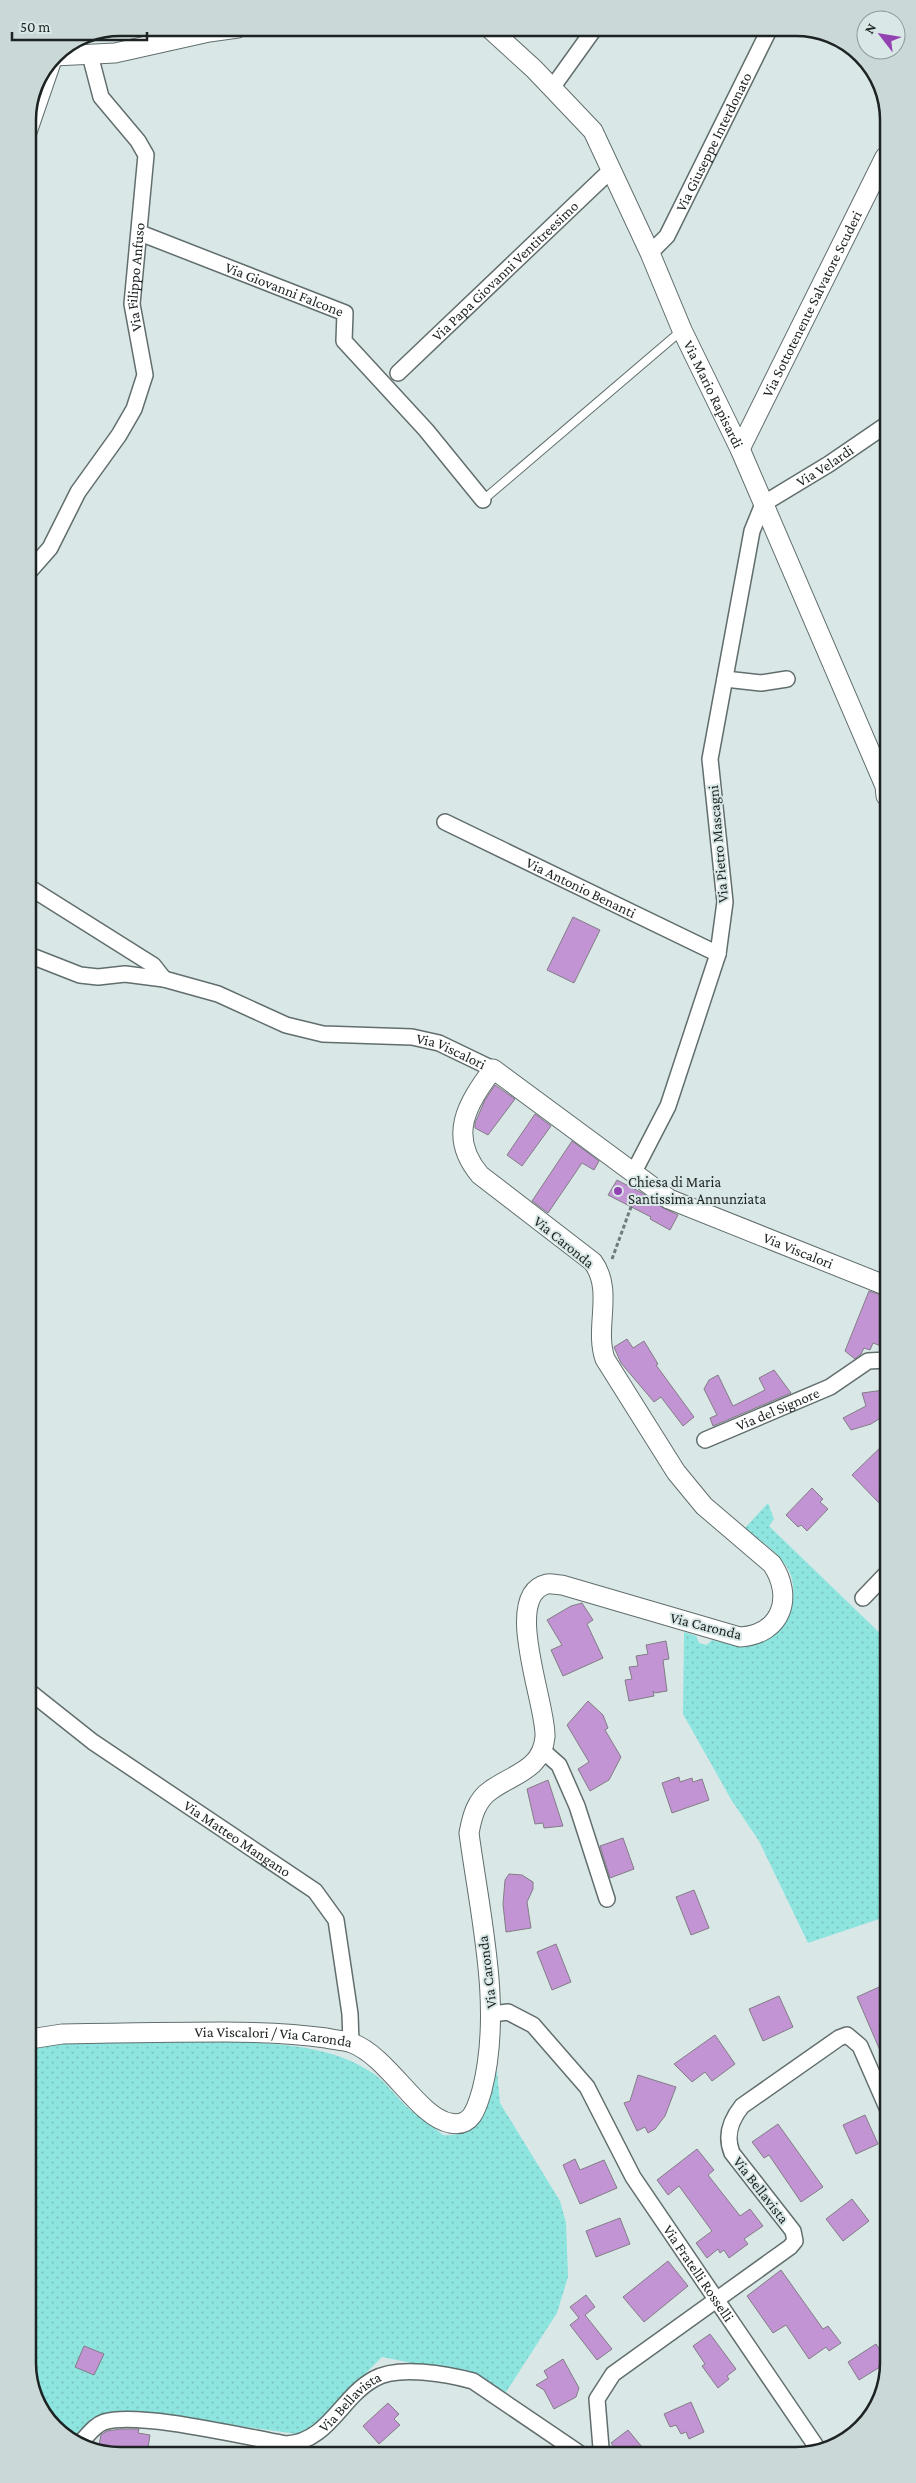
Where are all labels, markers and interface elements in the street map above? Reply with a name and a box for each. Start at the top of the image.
scale bar [12,10,148,42]
north arrow [856,10,906,60]
text: 50 m [20,19,50,35]
text: N [861,20,879,37]
street label: Via Giuseppe Interdonato [672,70,755,214]
street label: Via Papa Giovanni Ventitreesimo [429,198,581,344]
street label: Via Sottotenente Salvatore Scuderi [759,208,865,400]
street label: Via Filippo Anfuso [124,222,148,333]
street label: Via Giovanni Falcone [223,259,346,320]
street label: Via Mario Rapisardi [680,338,746,451]
street label: Via Velardi [794,442,857,490]
street label: Via Pietro Mascagni [705,784,732,903]
street label: Via Antonio Benanti [523,854,638,921]
street label: Via Viscalori [415,1030,489,1072]
place label: Chiesa di Maria Santissima Annunziata [628,1174,766,1207]
marker: Chiesa di Maria Santissima Annunziata [612,1185,624,1197]
street label: Via Caronda [531,1213,597,1271]
street label: Via Viscalori [761,1229,836,1272]
street label: Via del Signore [734,1384,822,1434]
street label: Via Caronda [669,1609,743,1643]
street label: Via Matteo Mangano [181,1797,294,1880]
street label: Via Caronda [475,1935,499,2009]
street label: Via Viscalori / Via Caronda [194,2024,354,2051]
street label: Via Bellavista [730,2153,792,2227]
street label: Via Fratelli Rosselli [660,2222,737,2325]
street label: Via Bellavista [316,2369,384,2435]

